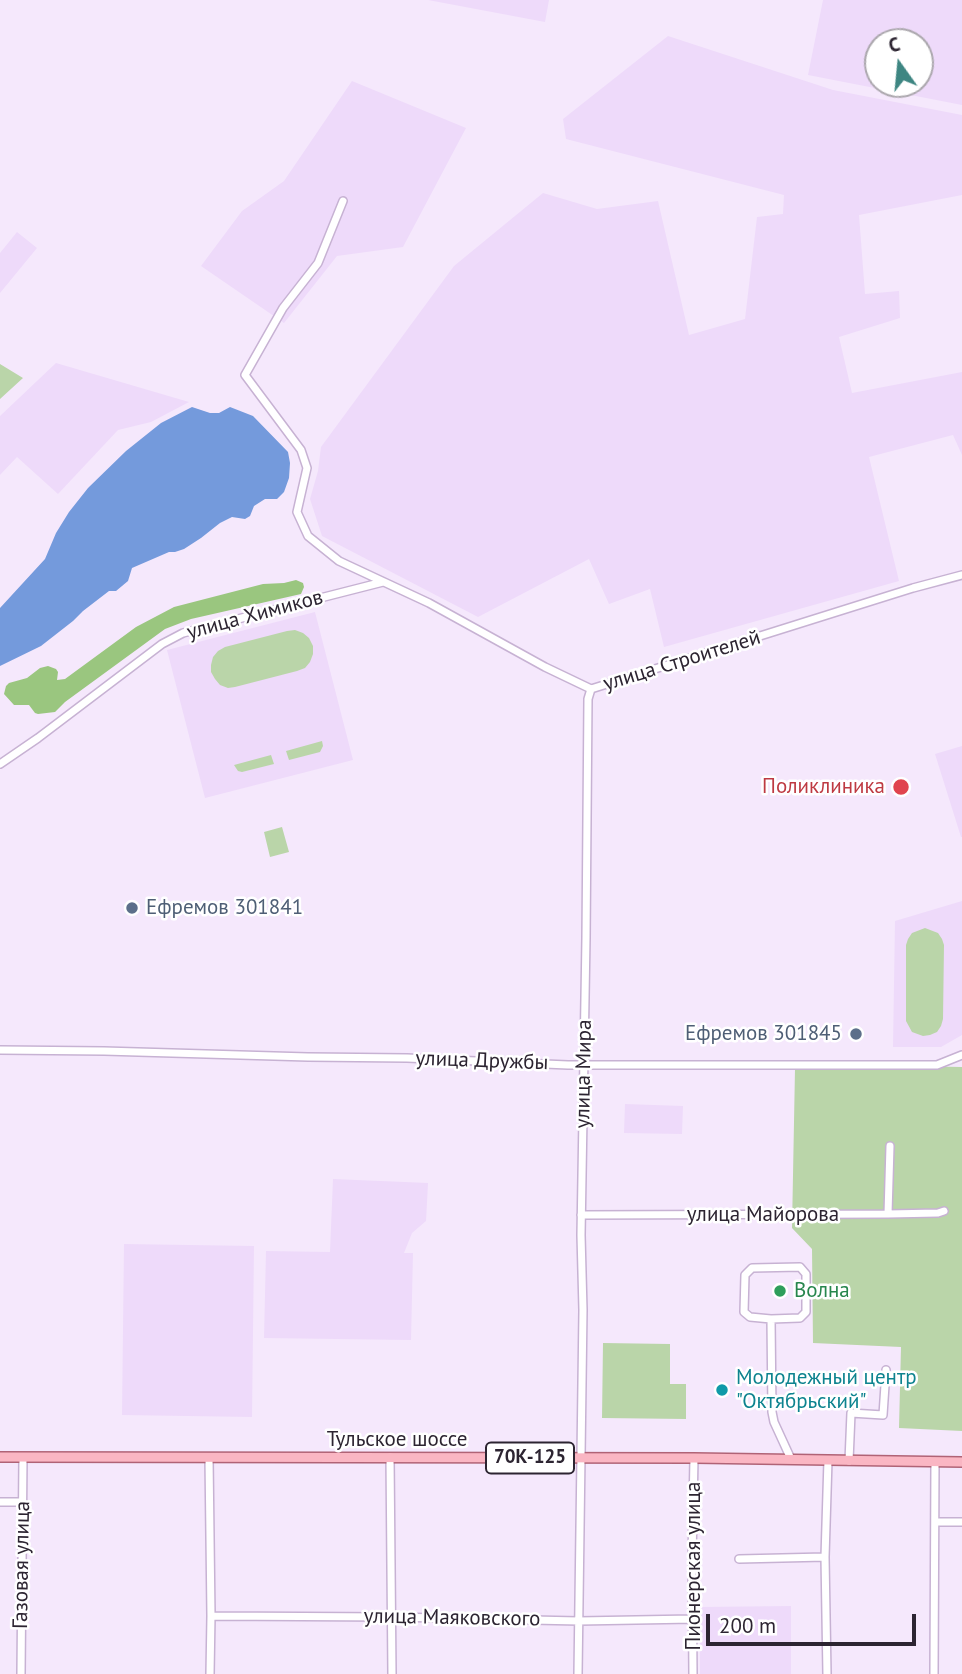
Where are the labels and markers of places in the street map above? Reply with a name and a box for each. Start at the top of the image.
place label: Поликлиника [762,774,885,800]
marker: Поликлиника [891,777,911,797]
place label: Ефремов 301841 [146,895,303,921]
marker: Ефремов 301841 [124,900,140,916]
place label: Ефремов 301845 [685,1021,842,1047]
marker: Ефремов 301845 [848,1026,864,1042]
place label: Волна [794,1278,850,1304]
marker: Волна [772,1283,788,1299]
place label: Молодежный центр "Октябрьский" [736,1365,917,1415]
marker: Молодежный центр "Октябрьский" [714,1382,730,1398]

